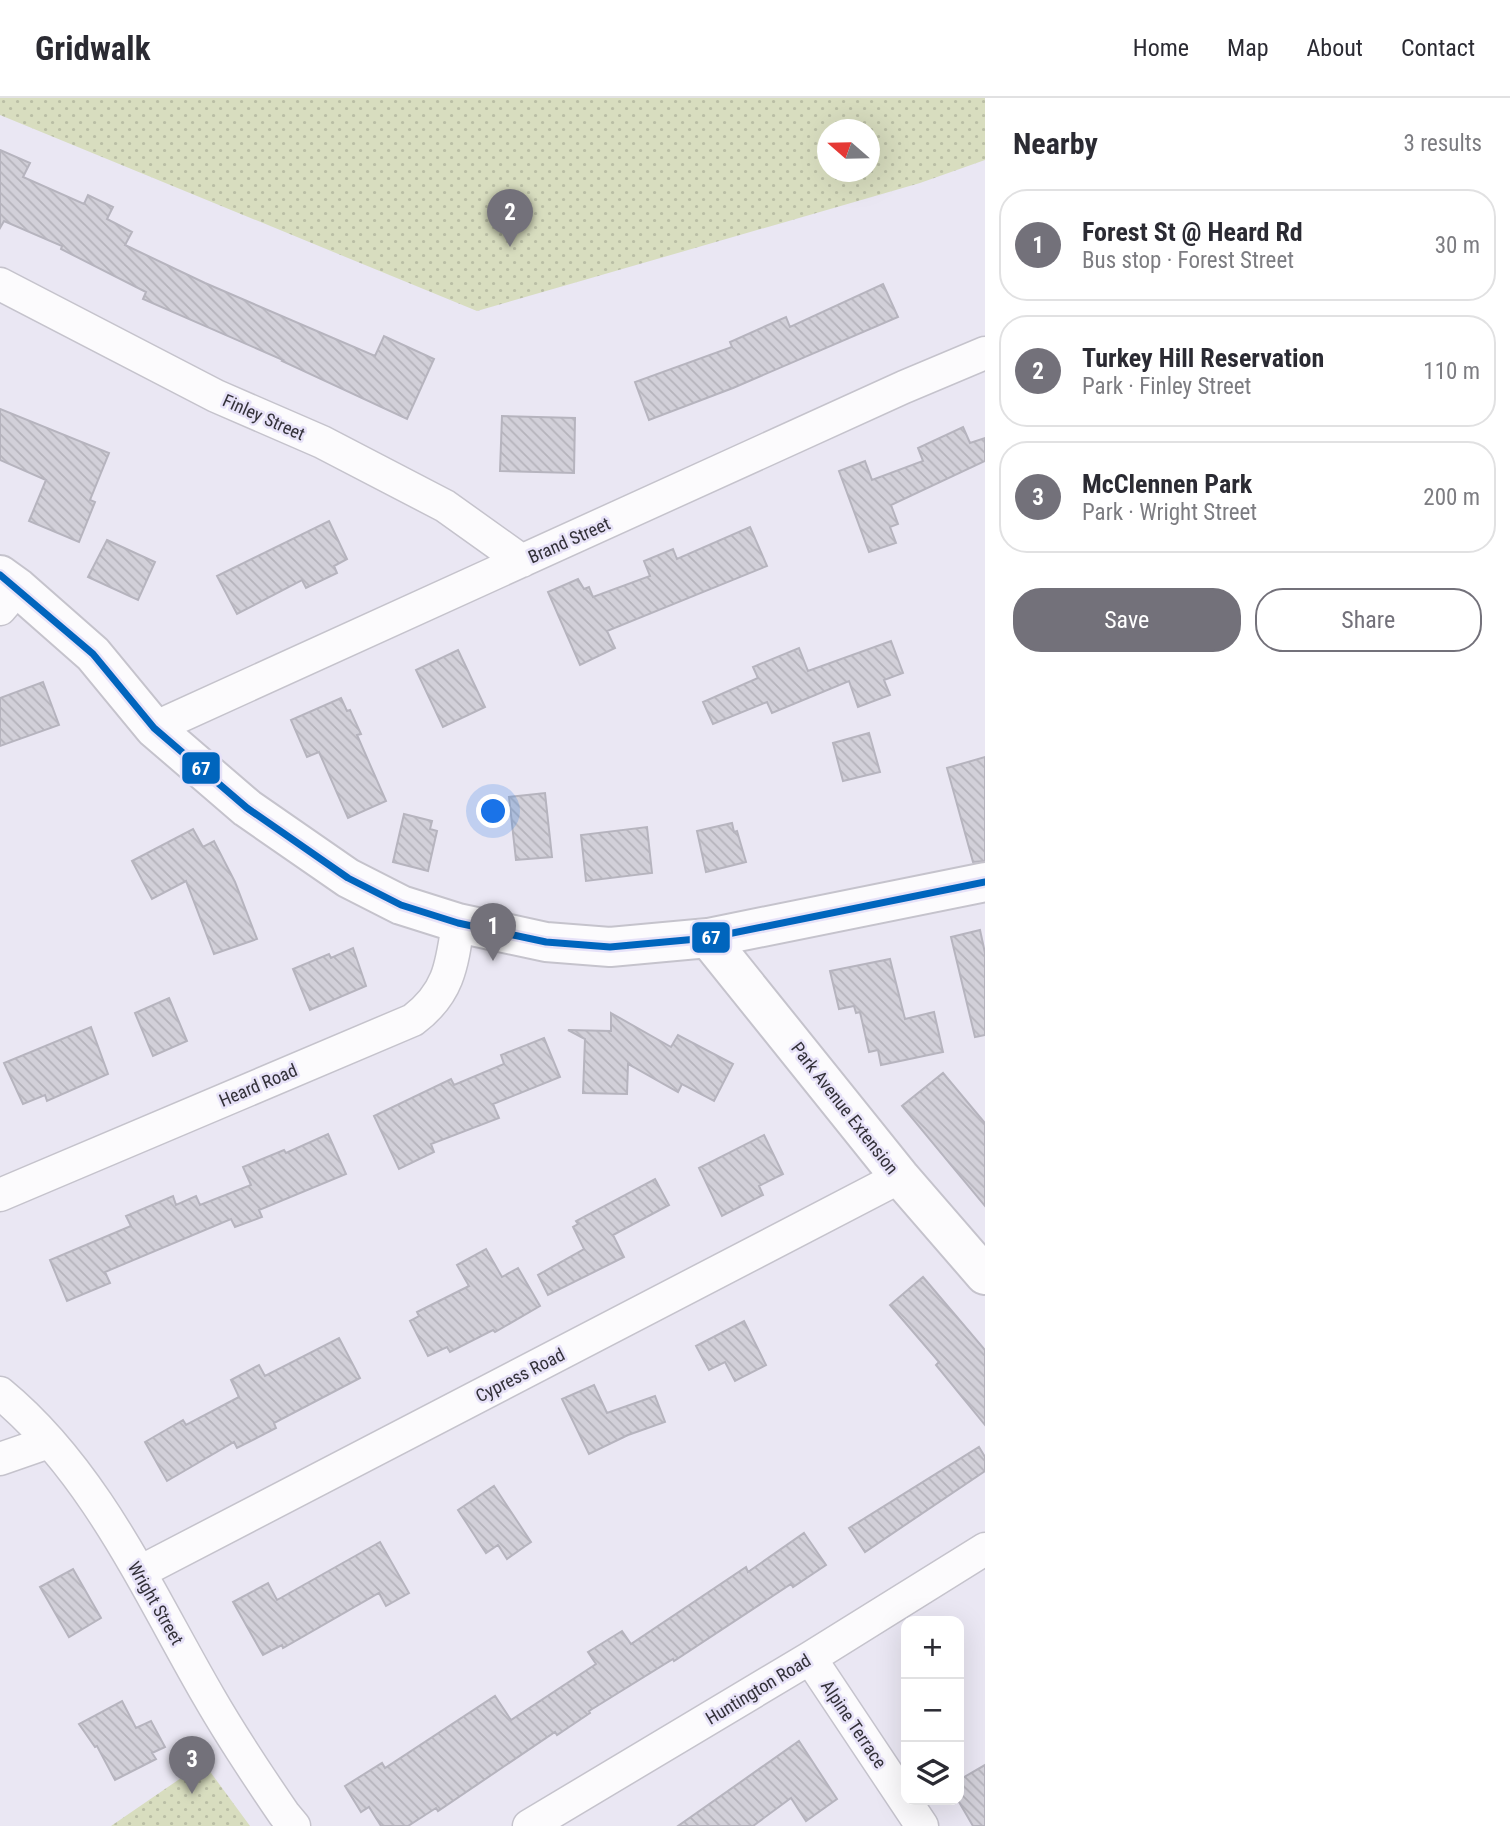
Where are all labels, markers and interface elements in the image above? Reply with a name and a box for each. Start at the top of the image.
text: Gridwalk [35,29,150,68]
text: Home [1133,34,1189,62]
text: Map [1227,34,1269,62]
text: About [1307,34,1363,62]
text: Contact [1401,34,1475,62]
north arrow [817,119,880,182]
text: Nearby [1013,126,1098,161]
text: 3 results [1404,130,1482,157]
pin: 2 [487,189,533,247]
text: Forest St @ Heard Rd [1082,217,1303,247]
text: 1 [1032,232,1044,259]
text: 30 m [1435,232,1480,259]
text: Bus stop · Forest Street [1082,247,1294,274]
text: Turkey Hill Reservation [1082,343,1324,373]
text: 2 [1032,358,1044,385]
text: 110 m [1423,358,1480,385]
text: Park · Finley Street [1082,373,1251,400]
street label: Finley Street [220,390,308,444]
text: McClennen Park [1082,469,1252,499]
text: 3 [1032,484,1044,511]
text: 200 m [1423,484,1480,511]
text: Park · Wright Street [1082,499,1257,526]
street label: Brand Street [525,513,613,567]
button: Save [1013,588,1241,652]
button: Share [1255,588,1482,652]
line badge: 67 [181,751,221,785]
text: 67 [191,757,211,780]
your location [476,794,510,828]
pin: 1 [470,903,516,961]
line badge: 67 [691,921,731,954]
text: 67 [701,926,721,949]
street label: Park Avenue Extension [787,1038,903,1178]
street label: Heard Road [216,1059,300,1111]
street label: Cypress Road [472,1344,568,1406]
street label: Wright Street [124,1558,188,1648]
map controls [901,1616,964,1805]
button: + [901,1616,964,1679]
street label: Huntington Road [702,1649,814,1729]
street label: Alpine Terrace [817,1676,891,1772]
button: − [901,1679,964,1742]
pin: 3 [169,1736,215,1794]
button: layers [901,1742,964,1805]

